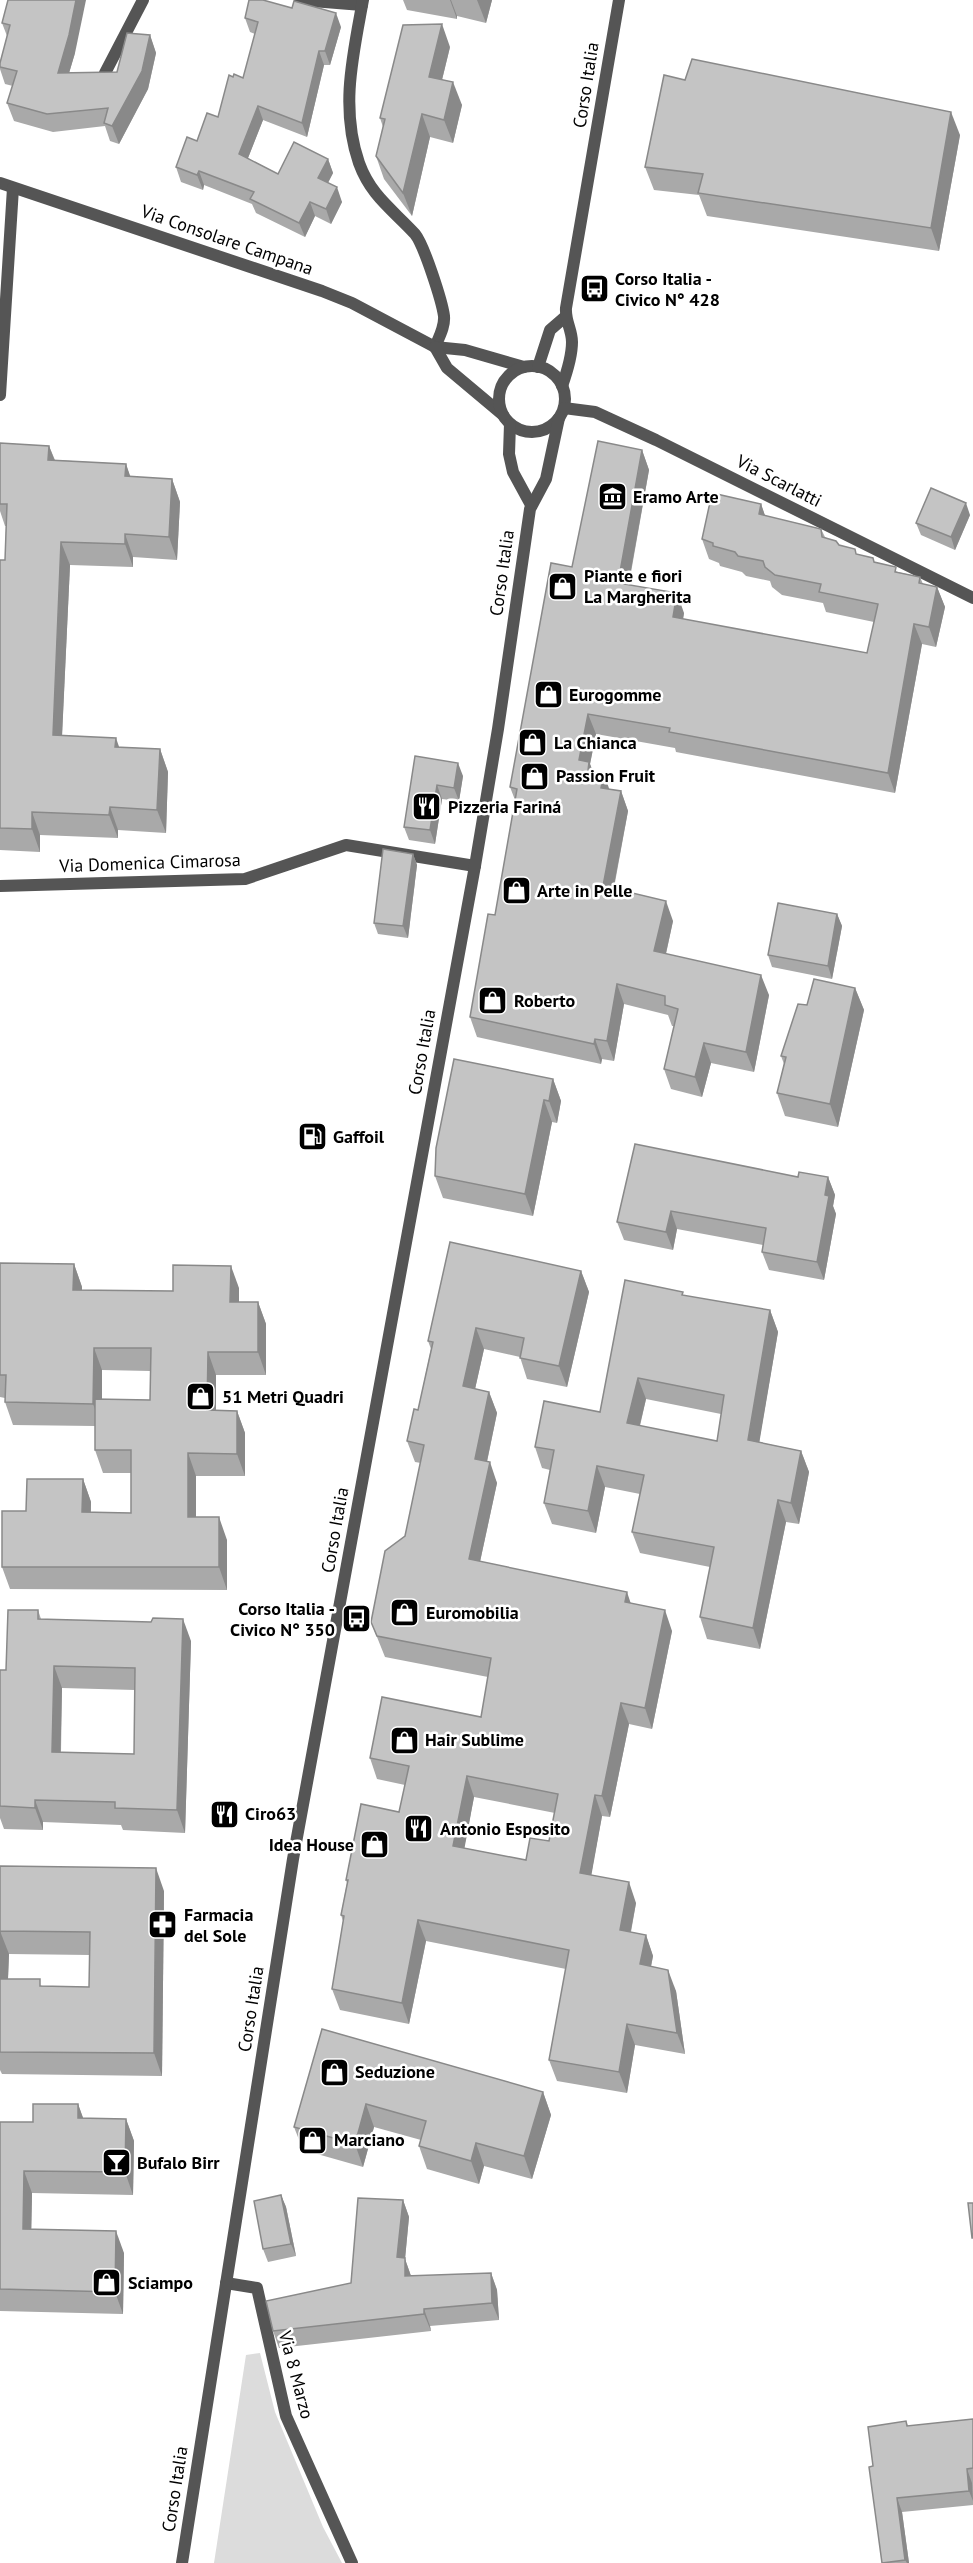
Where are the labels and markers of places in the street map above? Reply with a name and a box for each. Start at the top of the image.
place label: Corso Italia - Civico N° 428 [615,267,720,311]
bus stop icon: Corso Italia - Civico N° 428 [578,273,610,305]
museum icon: Eramo Arte [596,481,628,513]
place label: Eramo Arte [633,485,719,508]
place label: Piante e fiori La Margherita [584,564,691,608]
shop icon: Piante e fiori La Margherita [547,570,579,602]
shop icon: Eurogomme [532,679,564,711]
place label: Eurogomme [569,683,662,706]
shop icon: La Chianca [517,727,549,759]
place label: La Chianca [554,731,637,754]
shop icon: Passion Fruit [519,760,551,792]
place label: Passion Fruit [556,764,656,787]
restaurant icon: Pizzeria Fariná [411,791,443,823]
place label: Pizzeria Fariná [448,795,561,818]
shop icon: Arte in Pelle [500,875,532,907]
place label: Arte in Pelle [537,879,632,902]
shop icon: Roberto [477,985,509,1017]
place label: Roberto [514,989,575,1012]
fuel station icon: Gaffoil [296,1121,328,1153]
place label: Gaffoil [333,1125,385,1148]
shop icon: 51 Metri Quadri [185,1381,217,1413]
place label: 51 Metri Quadri [222,1385,344,1408]
place label: Corso Italia - Civico N° 350 [230,1597,335,1641]
shop icon: Euromobilia [389,1597,421,1629]
place label: Euromobilia [426,1601,519,1624]
bus stop icon: Corso Italia - Civico N° 350 [340,1603,372,1635]
shop icon: Hair Sublime [388,1724,420,1756]
place label: Hair Sublime [425,1728,524,1751]
restaurant icon: Ciro63 [208,1798,240,1830]
place label: Ciro63 [245,1802,296,1825]
restaurant icon: Antonio Esposito [403,1813,435,1845]
place label: Antonio Esposito [440,1817,570,1840]
shop icon: Idea House [359,1829,391,1861]
place label: Idea House [269,1833,354,1856]
place label: Farmacia del Sole [184,1903,253,1947]
pharmacy icon: Farmacia del Sole [147,1909,179,1941]
shop icon: Seduzione [318,2056,350,2088]
place label: Seduzione [355,2060,435,2083]
shop icon: Marciano [297,2124,329,2156]
place label: Marciano [334,2128,405,2151]
bar icon: Bufalo Birr [100,2147,132,2179]
place label: Bufalo Birr [137,2151,220,2174]
shop icon: Sciampo [91,2267,123,2299]
place label: Sciampo [128,2271,193,2294]

